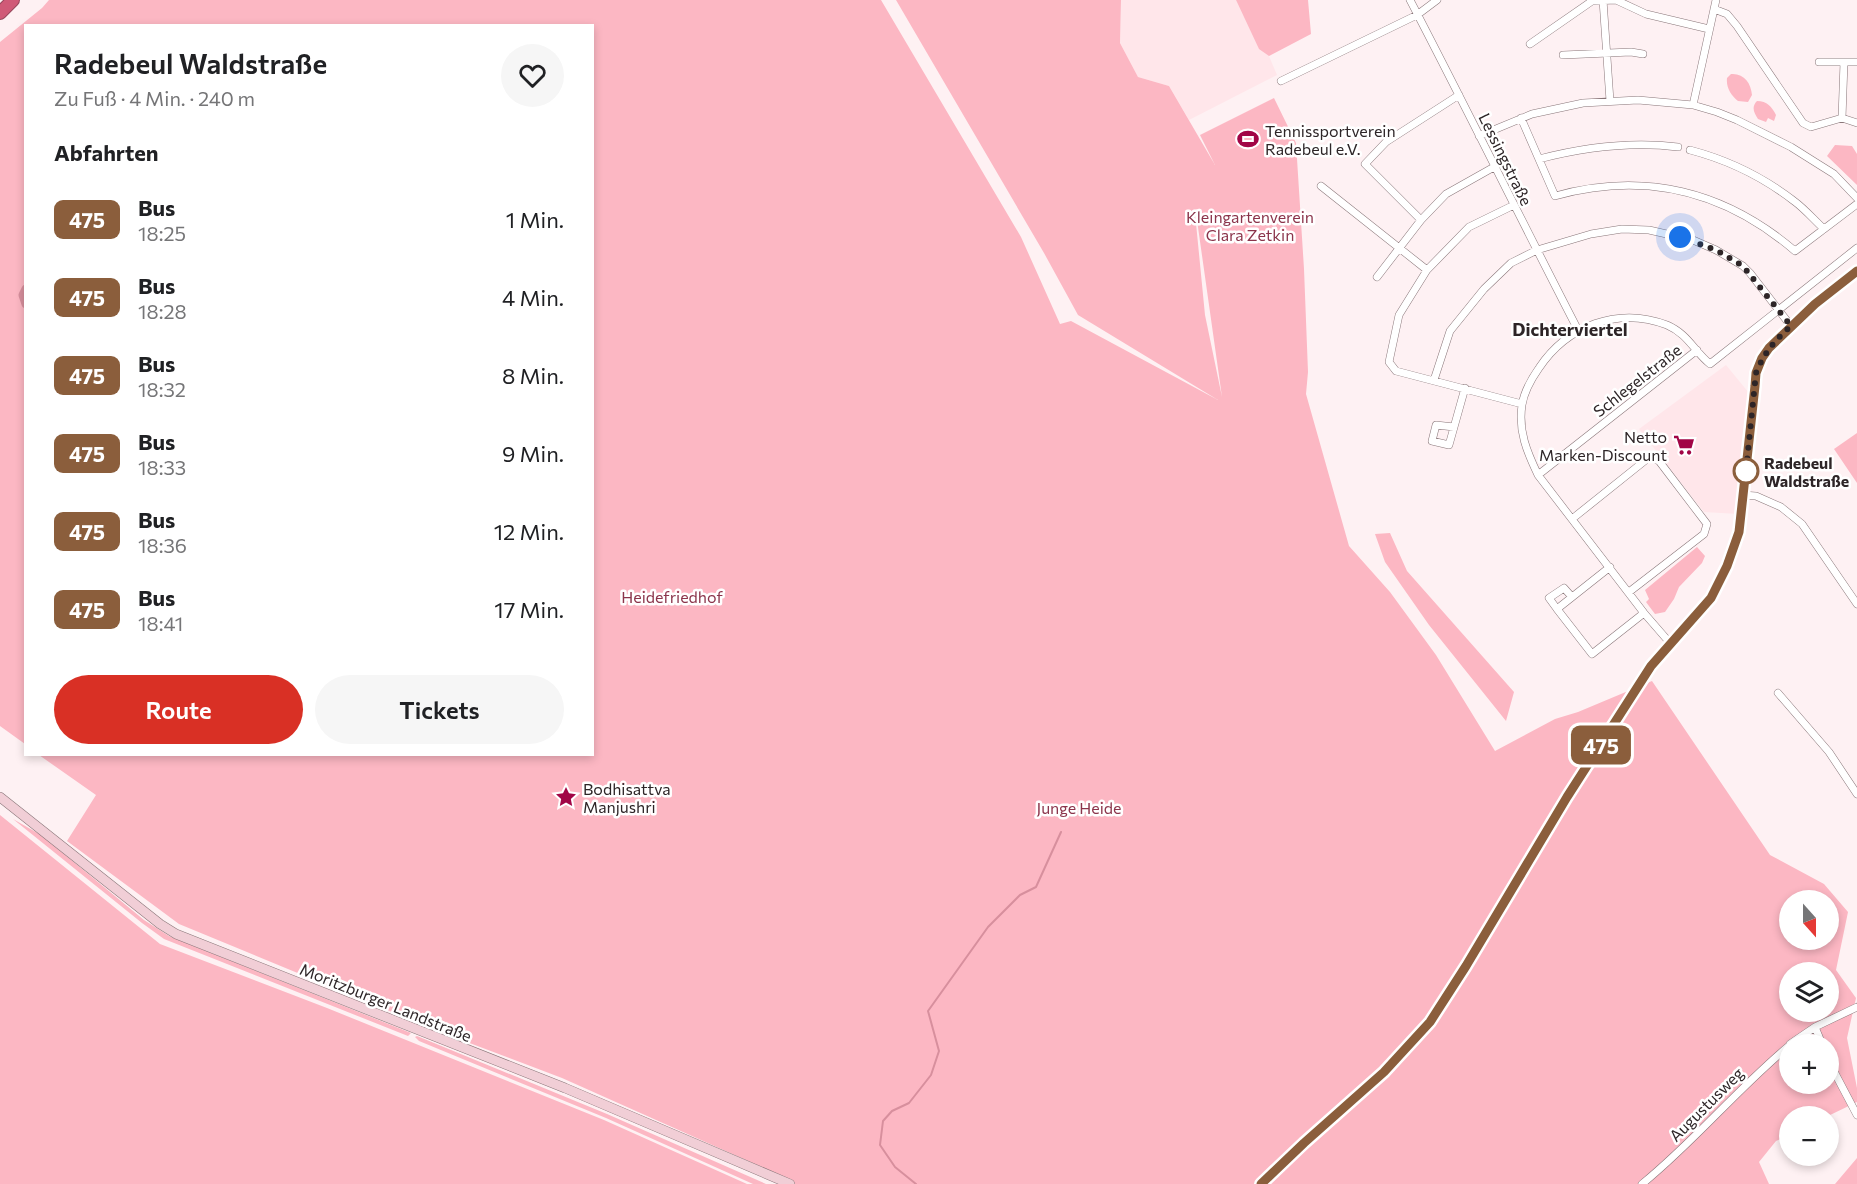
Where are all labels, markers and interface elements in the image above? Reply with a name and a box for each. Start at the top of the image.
button: heart [501,44,564,107]
text: Radebeul Waldstraße [54,46,327,80]
text: Zu Fuß · 4 Min. · 240 m [54,86,255,110]
street label: Lessingstraße [1475,110,1537,208]
place label: Tennissportverein Radebeul e.V. [1265,121,1396,158]
sports icon: Tennissportverein Radebeul e.V. [1236,127,1260,151]
text: Abfahrten [54,139,158,166]
text: Bus [138,194,175,221]
text: 1 Min. [506,206,564,233]
text: 475 [69,207,105,232]
park label: Kleingartenverein Clara Zetkin [1186,207,1314,244]
text: 18:25 [138,221,186,245]
your location [1665,222,1695,252]
text: Bus [138,272,175,299]
text: 4 Min. [502,284,564,311]
text: 475 [69,285,105,310]
text: 18:28 [138,299,187,323]
district label: Dichterviertel [1512,318,1628,340]
street label: Schlegelstraße [1589,340,1685,420]
text: Bus [138,350,175,377]
text: 8 Min. [502,362,564,389]
text: 475 [69,363,105,388]
text: 18:32 [138,377,186,401]
place label: Netto Marken-Discount [1539,427,1667,464]
text: Bus [138,428,175,455]
supermarket icon: Netto Marken-Discount [1672,433,1696,457]
text: 9 Min. [502,440,564,467]
text: 475 [69,441,105,466]
place label: Radebeul Waldstraße [1764,453,1849,490]
text: 18:33 [138,455,186,479]
marker: Radebeul Waldstraße [1733,458,1759,484]
text: Bus [138,506,175,533]
text: 12 Min. [494,518,564,545]
text: 475 [69,519,105,544]
text: 18:36 [138,533,187,557]
text: Bus [138,584,175,611]
park label: Heidefriedhof [621,587,723,606]
text: 17 Min. [494,596,564,623]
text: 475 [69,597,105,622]
text: 18:41 [138,611,183,635]
button: Route [54,675,303,744]
button: Tickets [315,675,564,744]
line badge: 475 [1566,726,1636,764]
text: 475 [1583,733,1619,758]
place label: Bodhisattva Manjushri [583,779,671,816]
place icon: Bodhisattva Manjushri [554,785,578,809]
park label: Junge Heide [1037,798,1122,817]
north arrow [1779,890,1839,950]
map controls [1779,890,1839,1166]
street label: Moritzburger Landstraße [297,959,475,1045]
button: layers [1779,962,1839,1022]
button: + [1779,1034,1839,1094]
street label: Augustusweg [1665,1063,1747,1145]
button: − [1779,1106,1839,1166]

